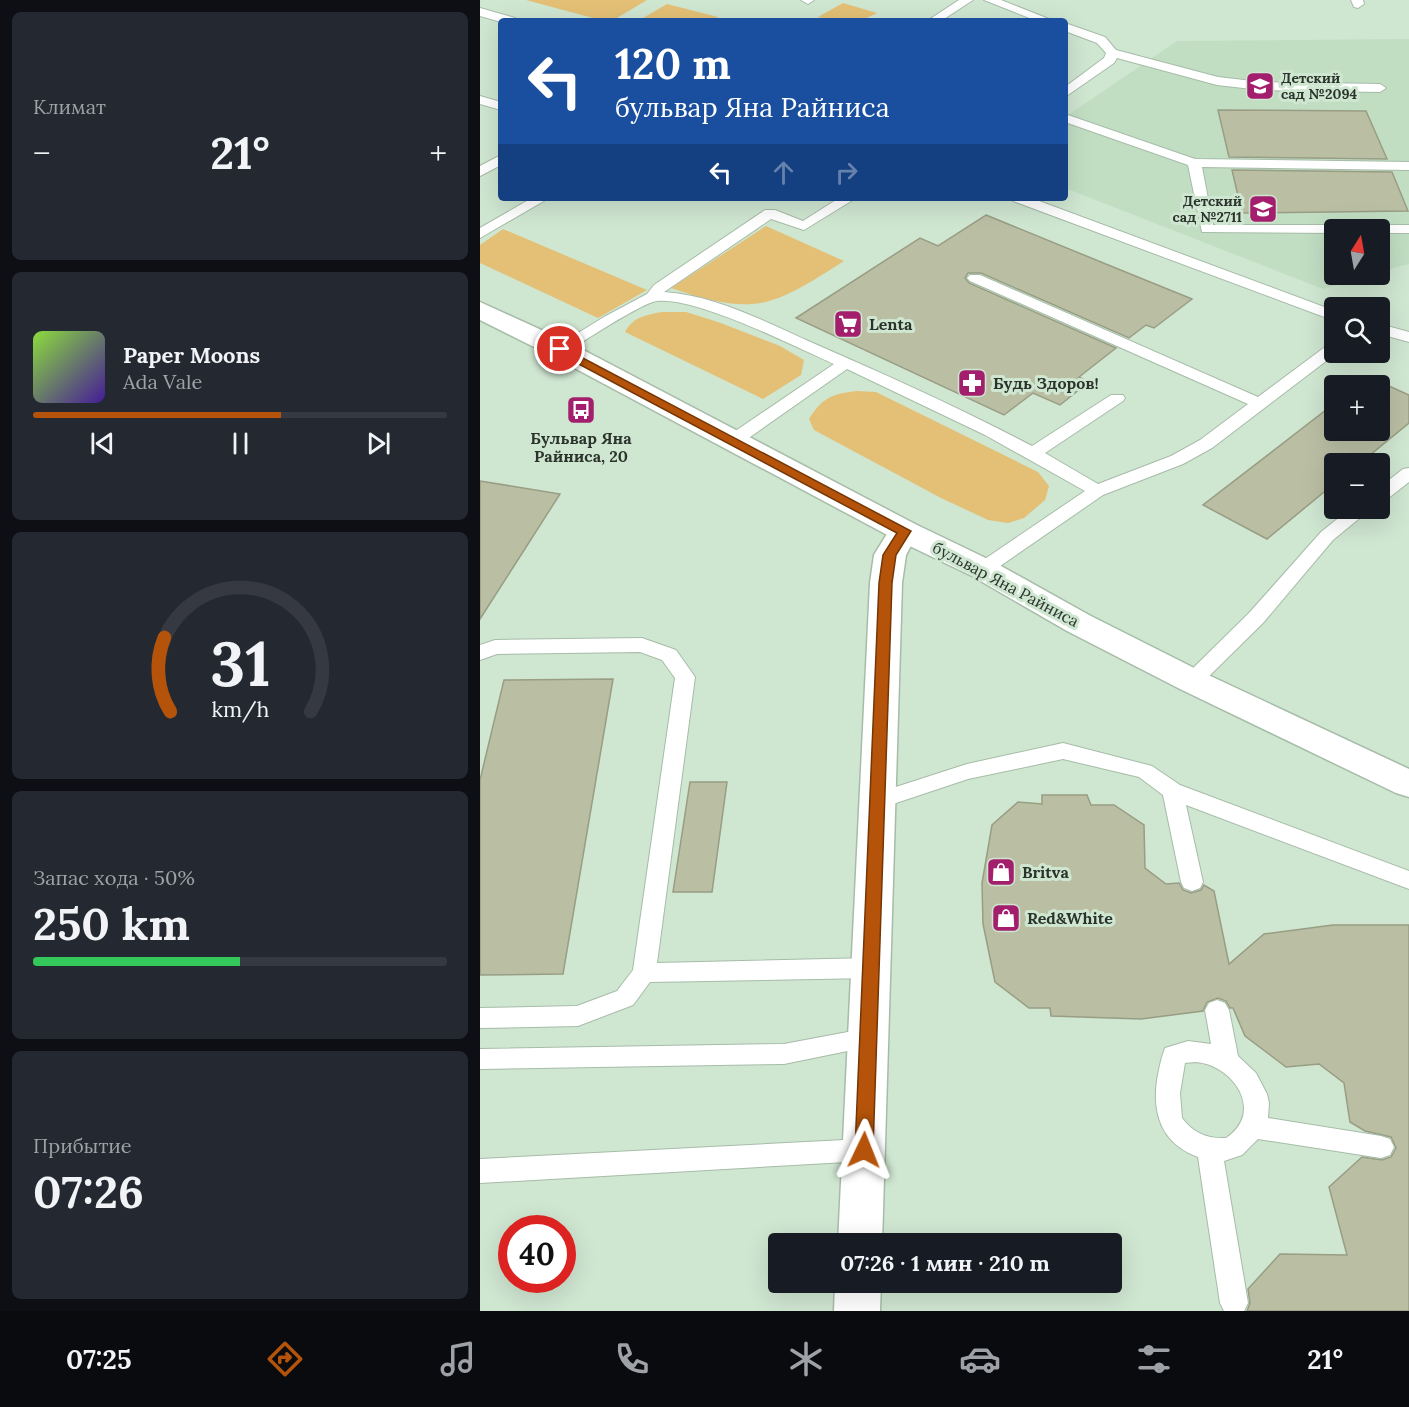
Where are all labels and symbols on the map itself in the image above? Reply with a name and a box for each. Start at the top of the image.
place label: Детский сад №2094 [1281,69,1358,103]
school or university icon: Детский сад №2094 [1244,70,1276,102]
place label: Детский сад №2711 [1173,192,1242,226]
school or university icon: Детский сад №2711 [1247,193,1279,225]
north arrow [1324,219,1390,285]
supermarket icon: Lenta [832,308,864,340]
place label: Lenta [869,314,913,334]
pin [534,323,585,374]
pharmacy icon: Будь Здоров! [956,367,988,399]
place label: Будь Здоров! [993,373,1099,393]
bus stop icon: Бульвар Яна Райниса, 20 [565,394,597,426]
place label: Бульвар Яна Райниса, 20 [530,428,632,466]
street label: бульвар Яна Райниса [929,537,1083,631]
shop icon: Britva [985,856,1017,888]
place label: Britva [1022,862,1069,882]
shop icon: Red&White [990,902,1022,934]
place label: Red&White [1027,908,1113,928]
position arrow [832,1118,896,1182]
speed limit sign: 40 [498,1215,576,1293]

